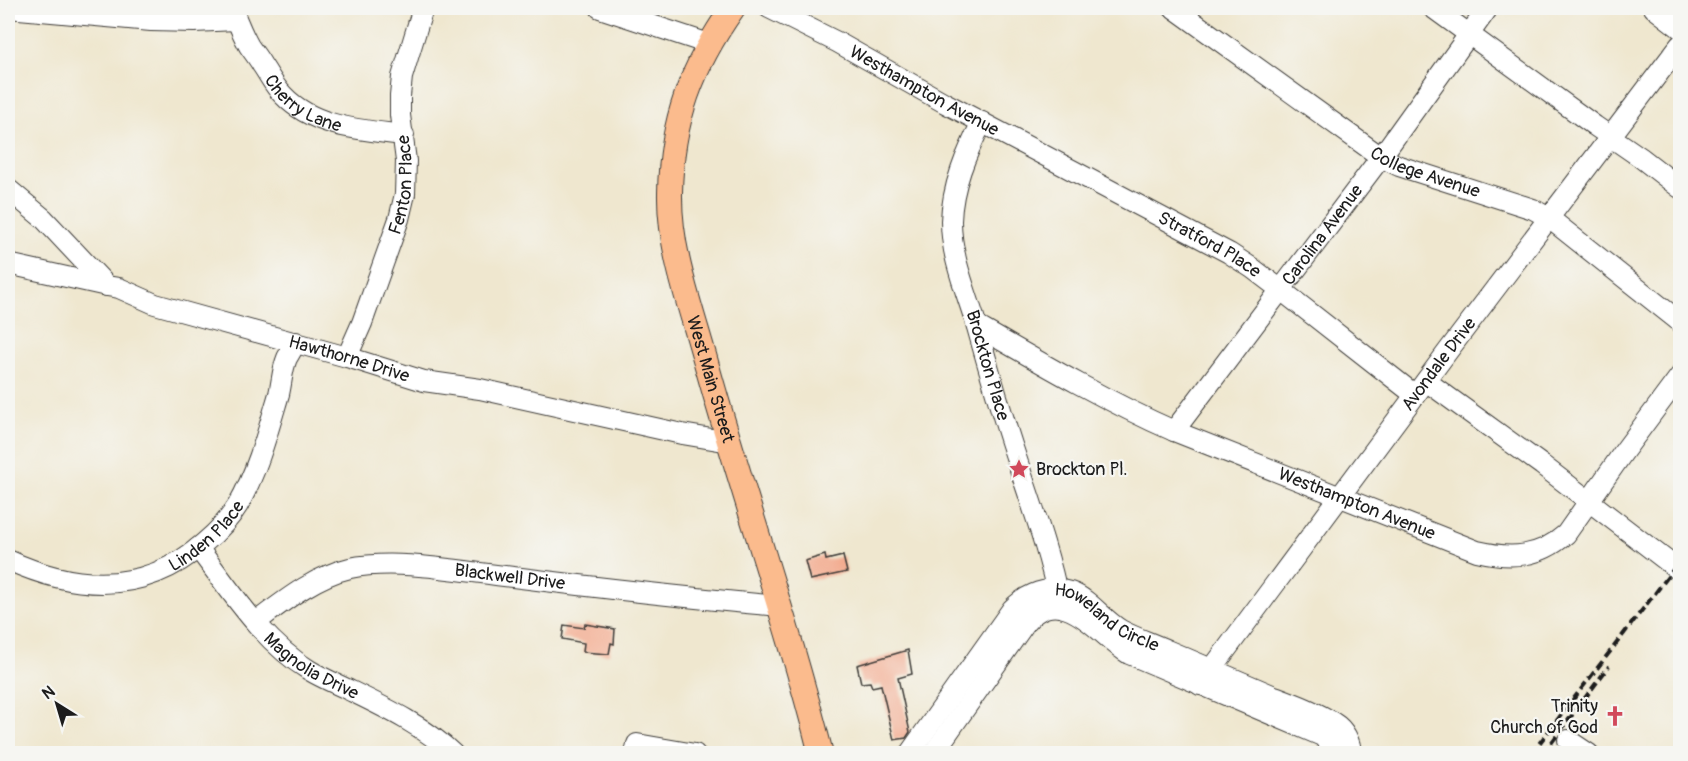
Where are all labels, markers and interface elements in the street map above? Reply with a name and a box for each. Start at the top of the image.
street label: Westhampton Avenue [846,40,1003,141]
street label: Cherry Lane [259,70,344,137]
street label: Fenton Place [383,134,417,238]
street label: College Avenue [1366,141,1483,203]
street label: Carolina Avenue [1277,180,1368,290]
street label: Stratford Place [1154,206,1266,282]
street label: Brockton Place [961,307,1015,423]
street label: Avondale Drive [1396,312,1481,415]
street label: West Main Street [682,313,740,446]
street label: Hawthorne Drive [286,330,413,387]
place icon: Brockton Pl. [1007,457,1031,481]
place label: Brockton Pl. [1036,458,1128,481]
street label: Westhampton Avenue [1275,462,1439,545]
street label: Linden Place [164,496,250,577]
street label: Blackwell Drive [453,558,567,595]
street label: Howeland Circle [1053,578,1163,657]
street label: Magnolia Drive [259,627,363,705]
north arrow [27,674,87,734]
text: N [38,681,59,704]
place label: Trinity Church of God [1490,695,1598,739]
church icon: Trinity Church of God [1603,704,1627,728]

